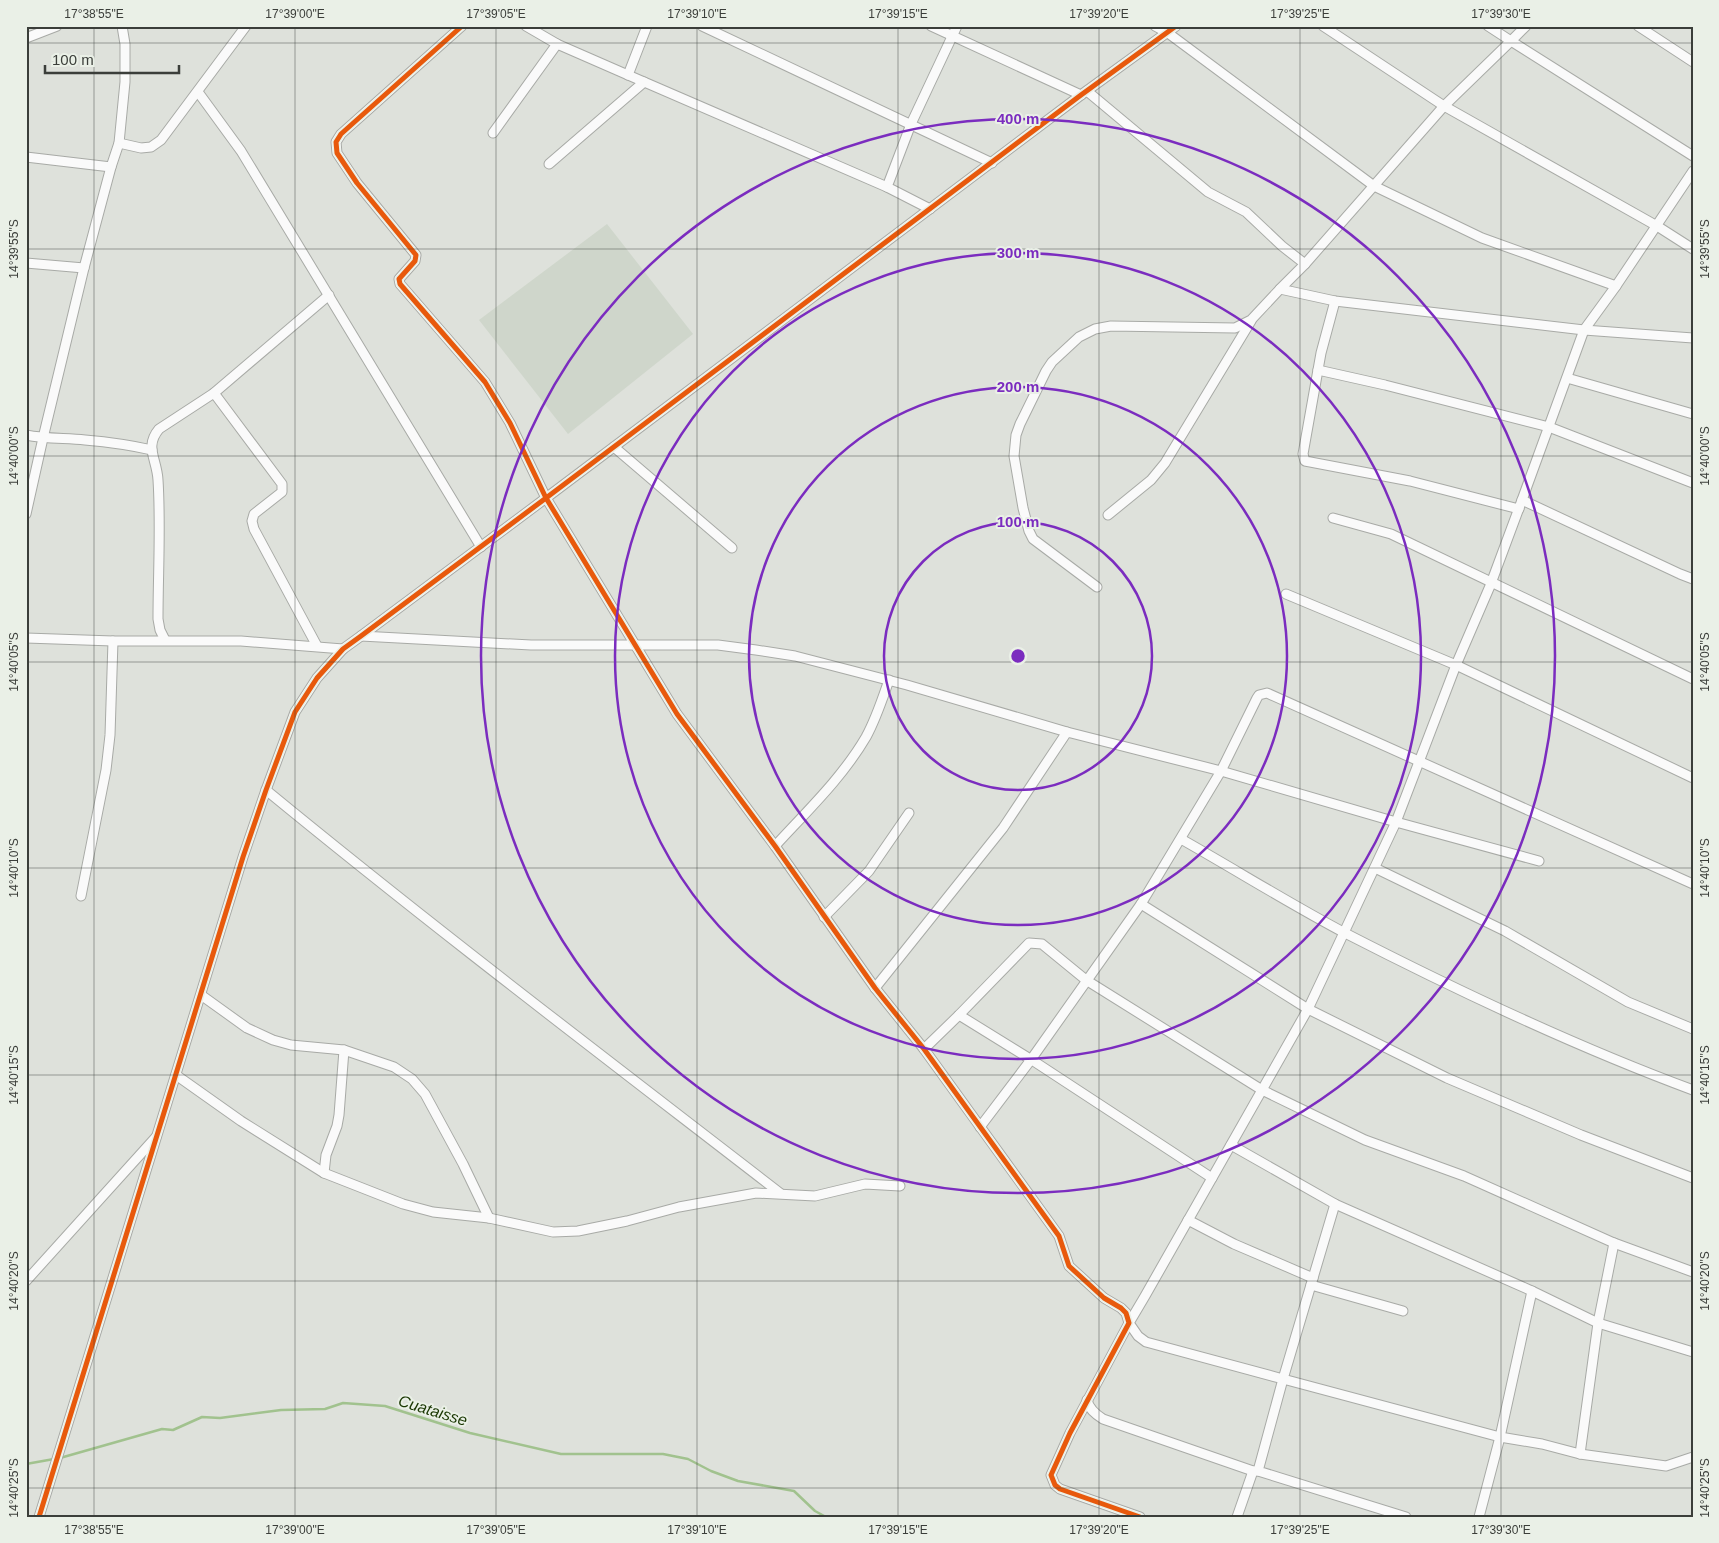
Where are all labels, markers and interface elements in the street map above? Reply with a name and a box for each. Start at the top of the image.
text: 17°38'55"E [64,7,124,21]
text: 17°39'00"E [265,7,325,21]
text: 17°39'05"E [466,7,526,21]
text: 17°39'10"E [667,7,727,21]
text: 17°39'15"E [868,7,928,21]
text: 17°39'20"E [1069,7,1129,21]
text: 17°39'25"E [1270,7,1330,21]
text: 17°39'30"E [1471,7,1531,21]
scale bar [45,42,179,74]
text: 100 m [52,51,94,68]
text: 400 m [997,110,1039,127]
text: 14°39'55"S [7,219,21,279]
text: 14°39'55"S [1698,219,1712,279]
text: 300 m [997,244,1039,261]
text: 200 m [997,378,1039,395]
text: 14°40'00"S [7,426,21,486]
text: 14°40'00"S [1698,426,1712,486]
text: 100 m [997,513,1039,530]
text: 14°40'05"S [7,632,21,692]
text: 14°40'05"S [1698,632,1712,692]
centre of rings [1009,647,1027,665]
text: 14°40'10"S [7,838,21,898]
text: 14°40'10"S [1698,838,1712,898]
text: 14°40'15"S [7,1045,21,1105]
text: 14°40'15"S [1698,1045,1712,1105]
text: 14°40'20"S [7,1251,21,1311]
text: 14°40'20"S [1698,1251,1712,1311]
water label: Cuataisse [396,1392,469,1429]
text: 14°40'25"S [7,1458,21,1518]
text: 14°40'25"S [1698,1458,1712,1518]
text: 17°38'55"E [64,1523,124,1537]
text: 17°39'00"E [265,1523,325,1537]
text: 17°39'05"E [466,1523,526,1537]
text: 17°39'10"E [667,1523,727,1537]
text: 17°39'15"E [868,1523,928,1537]
text: 17°39'20"E [1069,1523,1129,1537]
text: 17°39'25"E [1270,1523,1330,1537]
text: 17°39'30"E [1471,1523,1531,1537]

